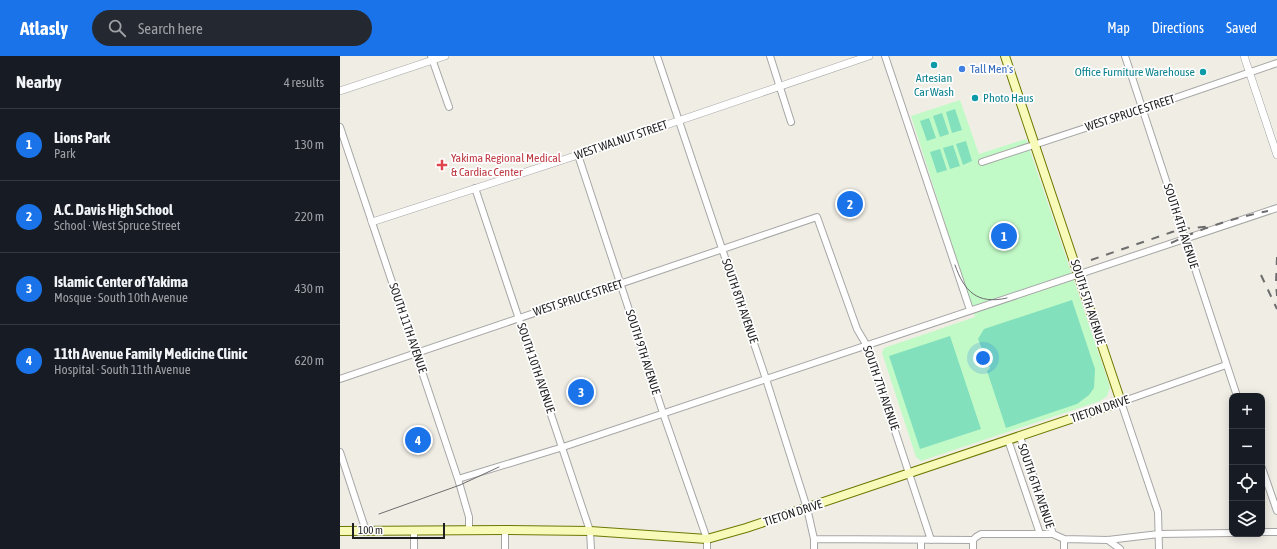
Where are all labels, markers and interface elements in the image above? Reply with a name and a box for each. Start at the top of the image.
search box [92,10,372,46]
text: Atlasly [20,17,68,39]
icon: search [106,17,128,39]
text: Search here [138,20,203,37]
text: Map [1107,20,1130,36]
text: Directions [1152,20,1204,36]
text: Saved [1226,20,1257,36]
marker: Artesian Car Wash [929,60,939,70]
place label: Tall Men's [970,62,1013,76]
marker: Tall Men's [957,64,967,74]
place label: Office Furniture Warehouse [1075,65,1195,79]
marker: Office Furniture Warehouse [1198,67,1208,77]
place label: Artesian Car Wash [914,71,954,99]
text: Nearby [16,72,62,92]
text: 4 results [284,75,324,90]
place label: Photo Haus [983,91,1034,105]
street label: WEST SPRUCE STREET [1083,92,1177,134]
marker: Photo Haus [970,93,980,103]
street label: WEST WALNUT STREET [573,117,670,163]
text: Lions Park [54,129,110,146]
text: 1 [26,137,32,152]
text: 130 m [295,137,324,152]
text: Park [54,146,76,161]
place label: Yakima Regional Medical & Cardiac Center [451,151,562,179]
marker: Yakima Regional Medical & Cardiac Center [436,159,448,171]
street label: SOUTH 4TH AVENUE [1161,182,1201,270]
pin: 2 [837,189,863,219]
text: A.C. Davis High School [54,201,173,218]
text: 2 [26,209,32,224]
text: 220 m [295,209,324,224]
text: School · West Spruce Street [54,218,180,233]
pin: 1 [991,221,1017,251]
street label: SOUTH 8TH AVENUE [719,257,761,345]
street label: SOUTH 5TH AVENUE [1068,258,1108,346]
text: Islamic Center of Yakima [54,273,188,290]
street label: WEST SPRUCE STREET [531,277,625,319]
text: 3 [26,281,32,296]
text: 430 m [295,281,324,296]
street label: SOUTH 11TH AVENUE [386,281,430,375]
text: Mosque · South 10th Avenue [54,290,188,305]
street label: SOUTH 9TH AVENUE [623,308,663,396]
street label: SOUTH 10TH AVENUE [514,321,558,415]
street label: SOUTH 7TH AVENUE [860,344,902,432]
text: 11th Avenue Family Medicine Clinic [54,345,247,362]
your location [973,348,993,368]
text: 4 [26,353,32,368]
text: 620 m [295,353,324,368]
text: Hospital · South 11th Avenue [54,362,191,377]
pin: 3 [568,377,594,407]
street label: TIETON DRIVE [1069,392,1131,426]
map controls [1229,393,1265,537]
button: + [1229,393,1265,429]
pin: 4 [405,425,431,455]
button: − [1229,429,1265,465]
street label: SOUTH 6TH AVENUE [1015,442,1057,530]
button: locate [1229,465,1265,501]
street label: TIETON DRIVE [762,497,824,529]
button: layers [1229,501,1265,537]
scale bar [352,521,445,540]
text: 100 m [358,524,383,536]

